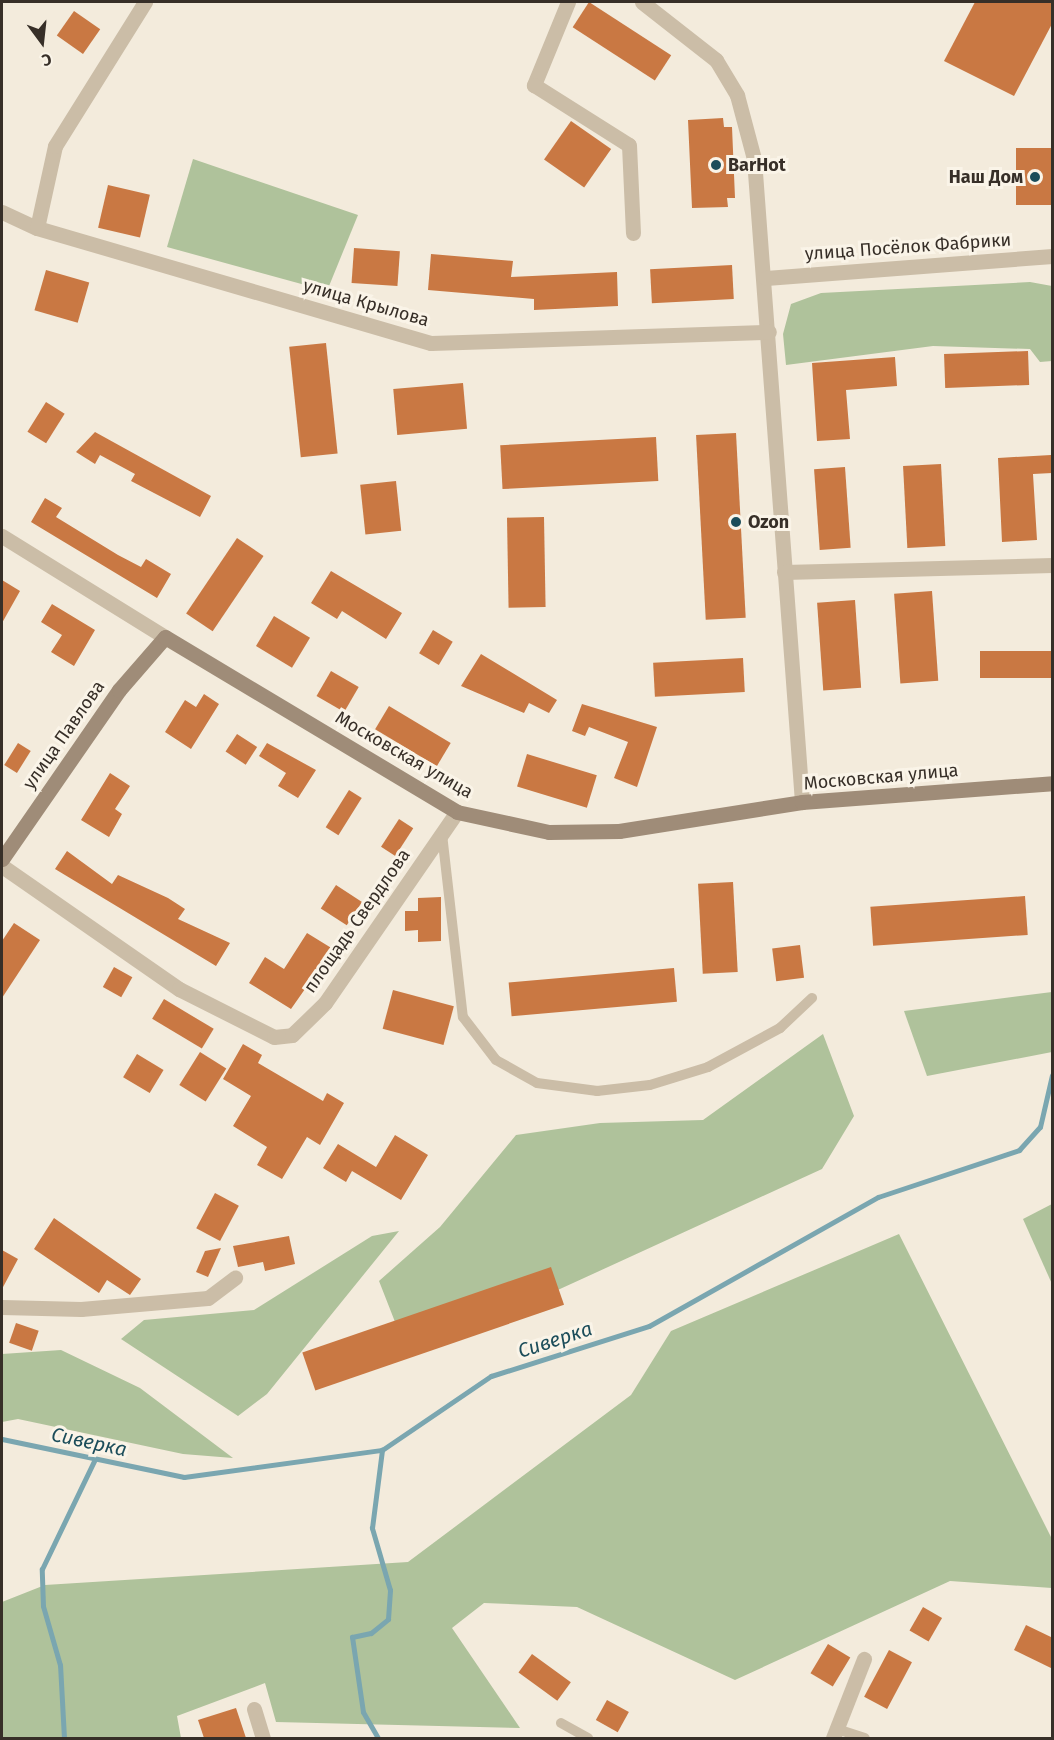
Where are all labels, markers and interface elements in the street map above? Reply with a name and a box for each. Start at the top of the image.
north arrow [12,12,72,72]
text: С [40,50,54,70]
place label: BarHot [728,154,786,176]
marker: BarHot [709,158,723,172]
place label: Наш Дом [949,166,1023,188]
marker: Наш Дом [1028,170,1042,184]
street label: улица Посёлок Фабрики [804,229,1012,265]
street label: улица Крылова [301,275,431,331]
place label: Ozon [748,511,789,533]
marker: Ozon [729,515,743,529]
street label: улица Павлова [19,677,109,793]
street label: Московская улица [331,707,477,803]
street label: Московская улица [803,759,959,795]
street label: площадь Свердлова [299,845,415,997]
water label: Сиверка [515,1317,595,1363]
water label: Сиверка [49,1422,129,1462]

